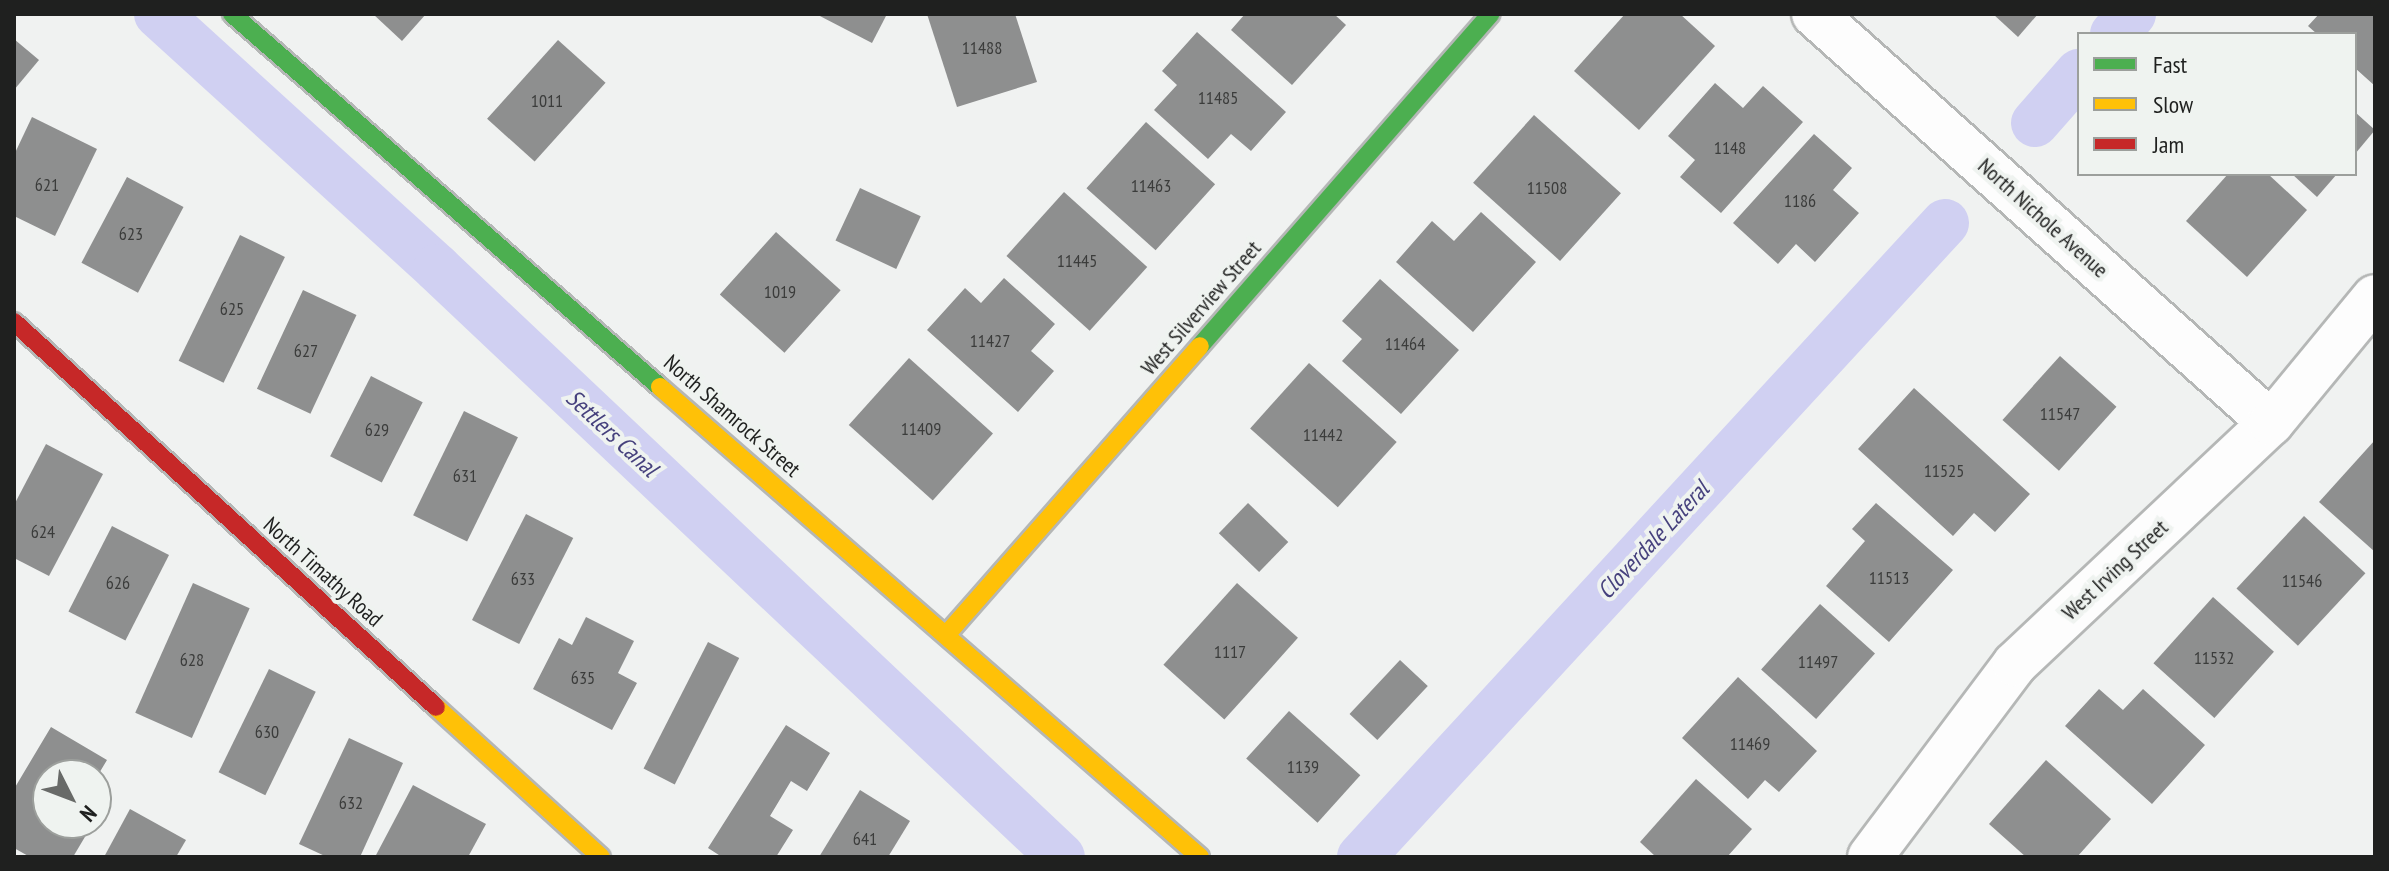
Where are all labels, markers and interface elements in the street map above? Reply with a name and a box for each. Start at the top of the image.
legend [2077,32,2357,176]
house number: 11488 [962,37,1002,59]
text: Fast [2153,49,2187,80]
house number: 11485 [1198,87,1238,109]
text: Slow [2153,89,2193,120]
house number: 1011 [531,90,563,112]
text: Jam [2153,129,2184,160]
house number: 1148 [1714,137,1746,159]
street label: North Nichole Avenue [1972,153,2114,283]
house number: 621 [35,174,59,196]
house number: 11463 [1131,175,1171,197]
house number: 11508 [1527,177,1567,199]
house number: 1186 [1784,190,1816,212]
house number: 623 [119,223,143,245]
street label: West Silverview Street [1135,235,1267,381]
house number: 11445 [1057,250,1097,272]
house number: 1019 [764,281,796,303]
house number: 625 [220,298,244,320]
house number: 11427 [970,330,1010,352]
house number: 11464 [1385,333,1425,355]
house number: 627 [294,340,318,362]
street label: North Shamrock Street [658,349,806,483]
water label: Settlers Canal [560,383,664,483]
house number: 11547 [2040,403,2080,425]
house number: 11409 [901,418,941,440]
house number: 629 [365,419,389,441]
house number: 11442 [1303,424,1343,446]
house number: 11525 [1924,460,1964,482]
house number: 631 [453,465,477,487]
water label: Cloverdale Lateral [1591,475,1715,605]
street label: North Timathy Road [258,511,388,633]
street label: West Irving Street [2057,514,2173,626]
house number: 624 [31,521,55,543]
house number: 11513 [1869,567,1909,589]
house number: 633 [511,568,535,590]
house number: 11546 [2282,570,2322,592]
house number: 626 [106,572,130,594]
house number: 1117 [1214,641,1246,663]
house number: 11532 [2194,647,2234,669]
house number: 628 [180,649,204,671]
house number: 11497 [1798,651,1838,673]
house number: 635 [571,667,595,689]
house number: 630 [255,721,279,743]
house number: 11469 [1730,733,1770,755]
house number: 1139 [1287,756,1319,778]
north arrow [32,759,112,839]
house number: 632 [339,792,363,814]
text: N [74,800,103,828]
house number: 641 [853,828,877,850]

